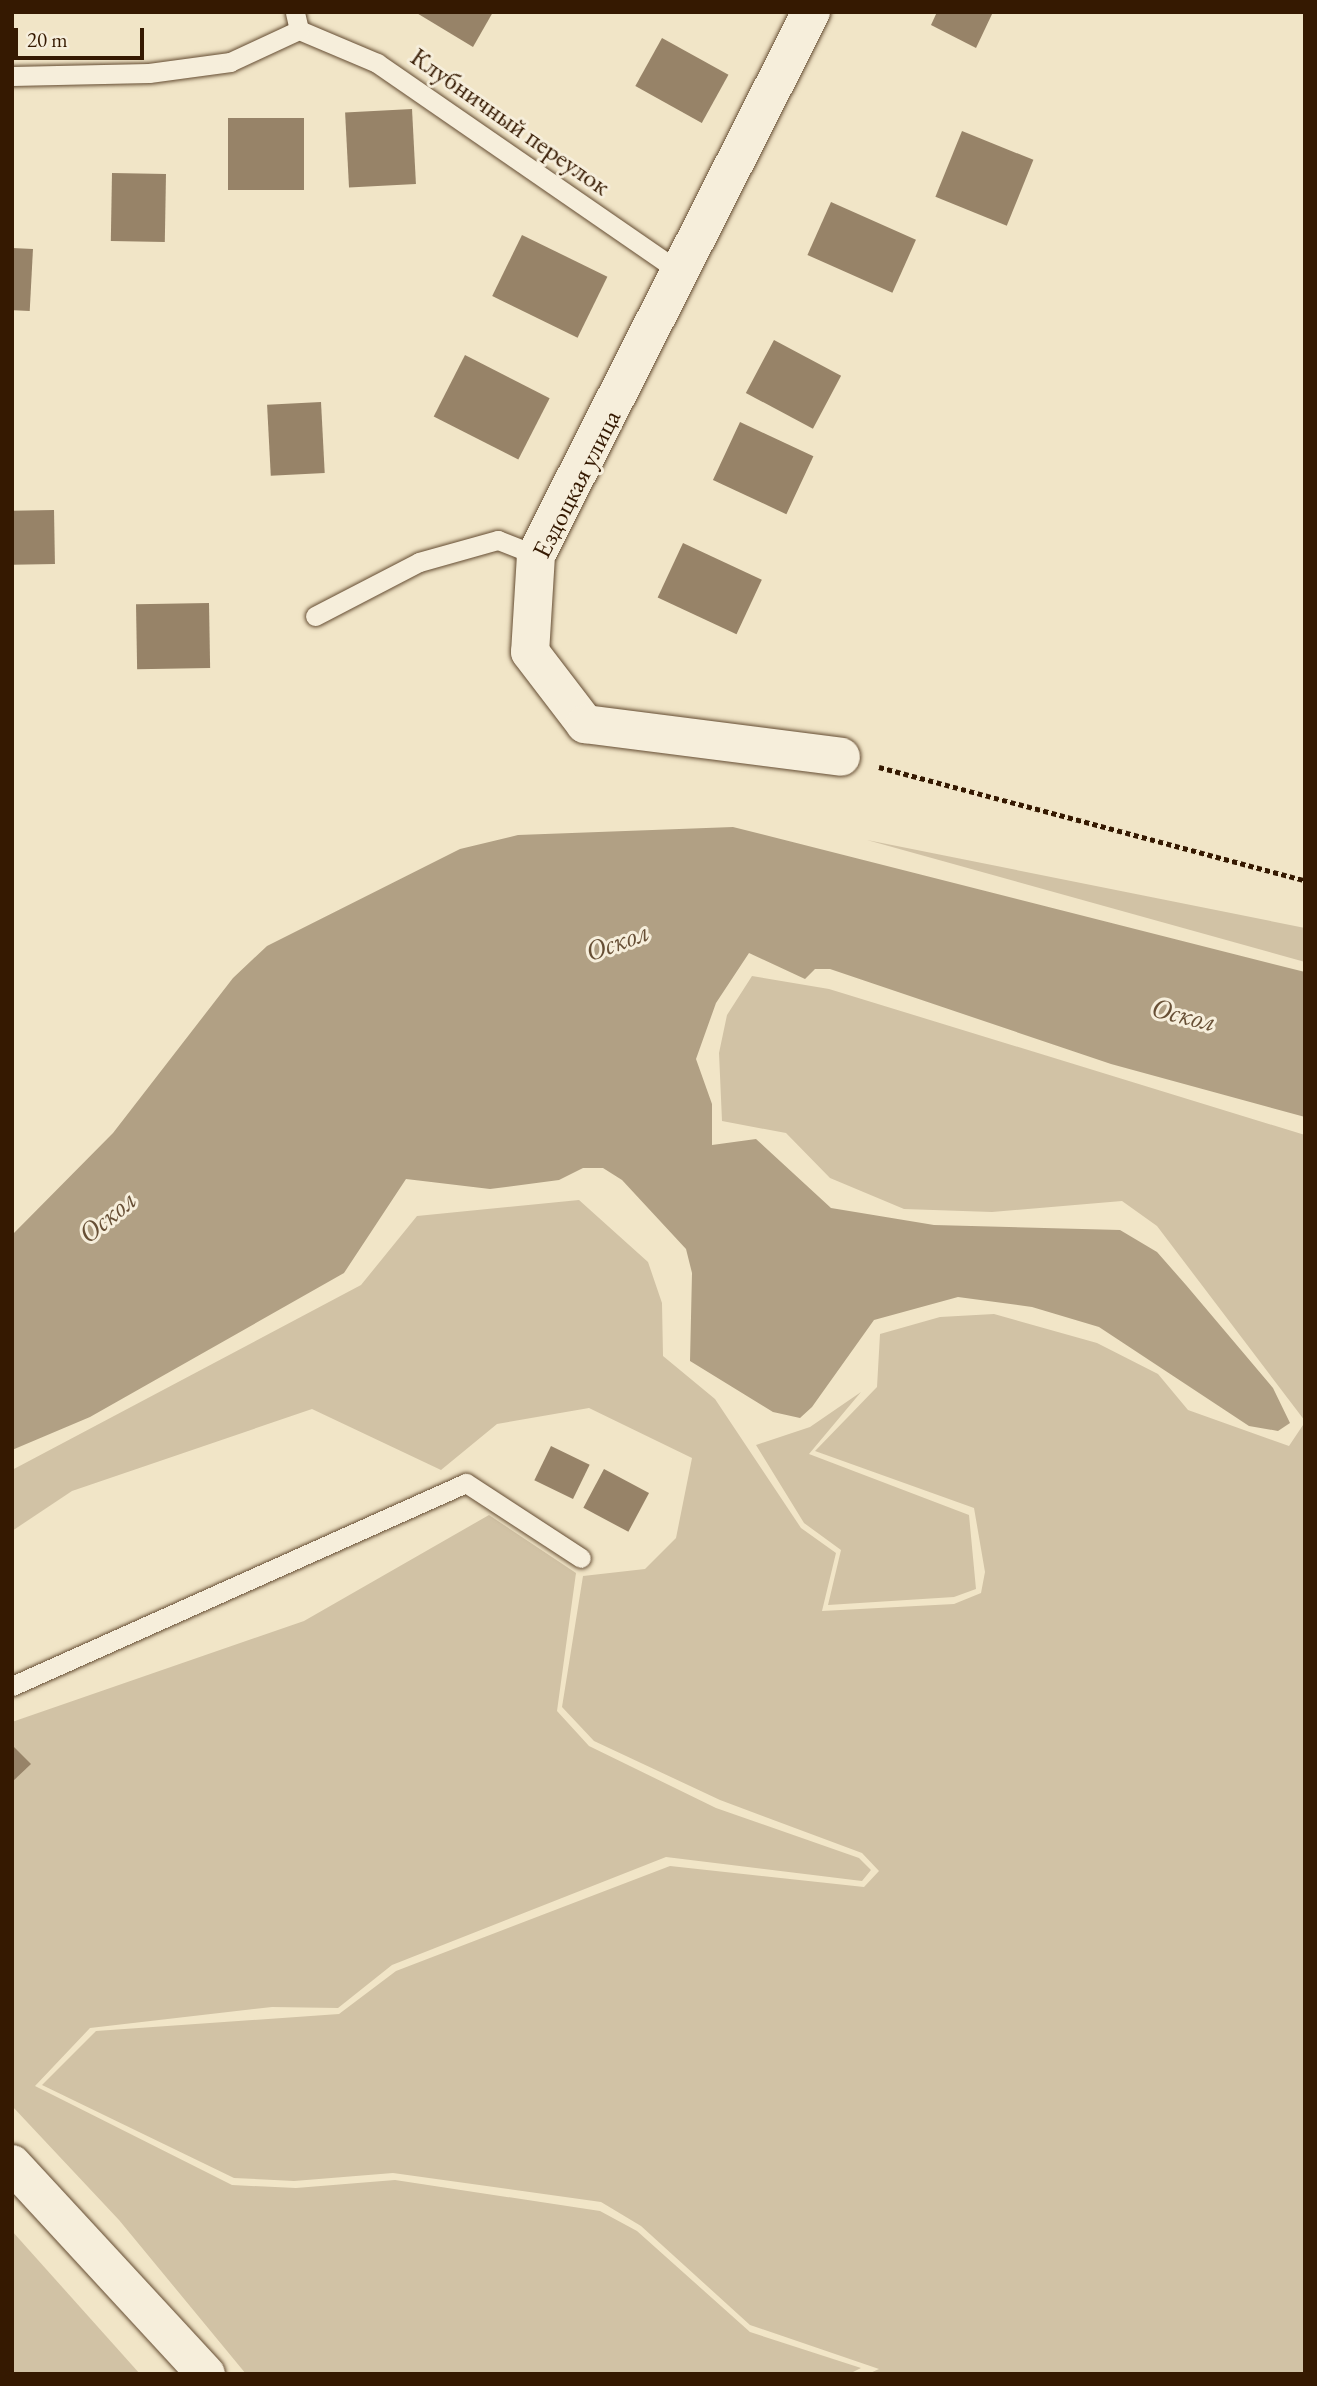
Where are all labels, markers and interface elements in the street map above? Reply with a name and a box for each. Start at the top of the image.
scale bar [18,14,147,58]
text: 20 m [27,26,68,53]
street label: Клубничный переулок [404,42,616,202]
street label: Ездоцкая улица [526,405,628,563]
water label: Оскол [581,914,653,968]
water label: Оскол [1148,990,1220,1038]
water label: Оскол [71,1182,143,1250]

